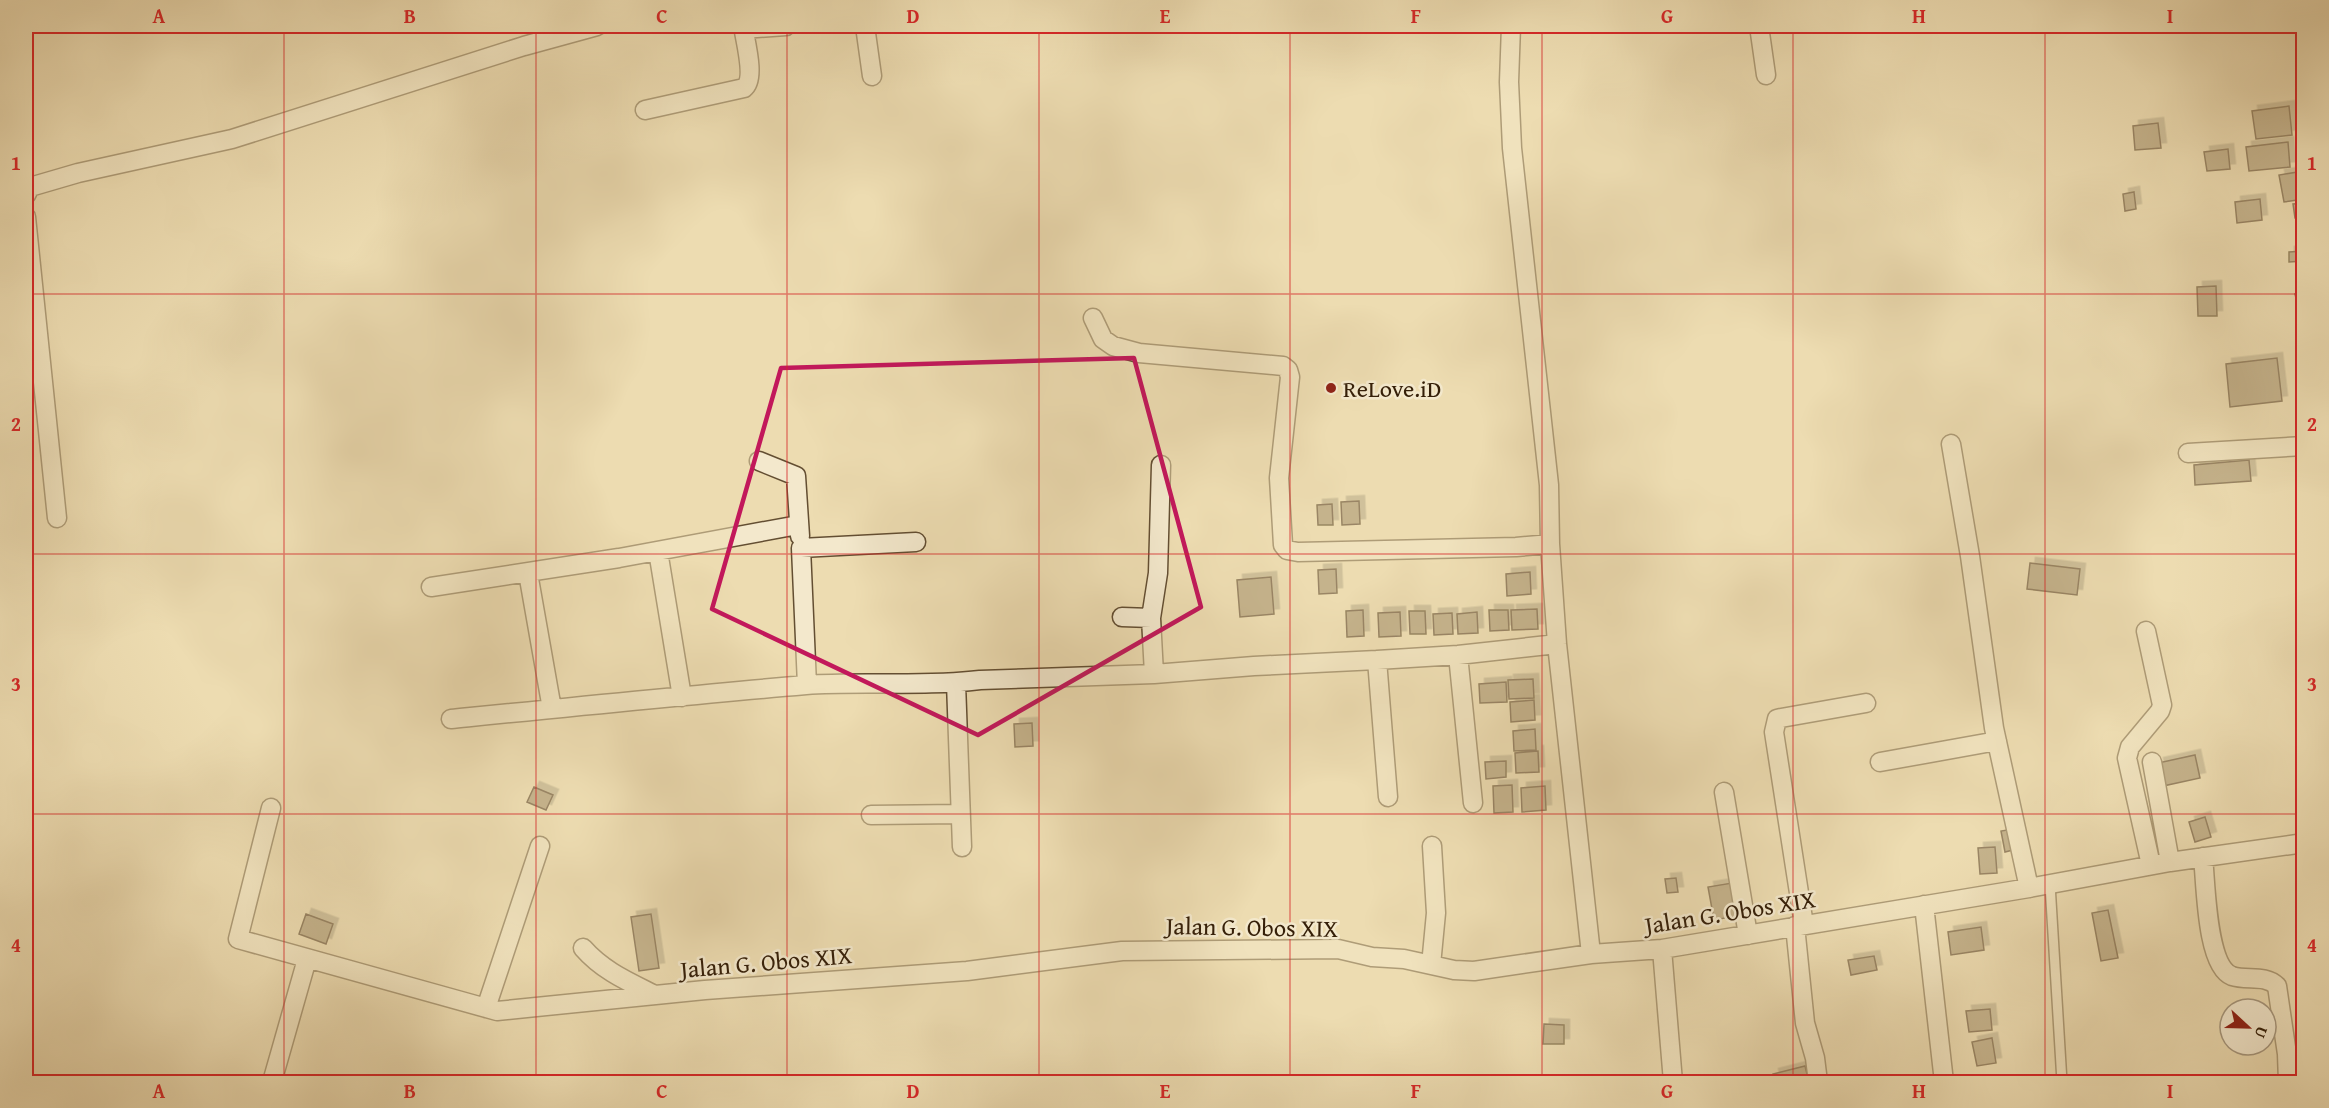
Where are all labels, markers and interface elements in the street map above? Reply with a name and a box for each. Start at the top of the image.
text: A [153,1,166,30]
text: B [404,1,416,30]
text: C [656,1,668,30]
text: D [906,1,920,30]
text: E [1160,1,1171,30]
text: F [1411,1,1421,30]
text: G [1661,1,1673,30]
text: H [1912,1,1926,30]
text: I [2167,1,2173,30]
text: 1 [11,148,21,177]
text: 1 [2307,148,2317,177]
place label: ReLove.iD [1343,371,1441,406]
marker: ReLove.iD [1324,381,1338,395]
text: 2 [11,409,21,438]
text: 2 [2307,409,2317,438]
text: 3 [11,669,21,698]
text: 3 [2307,669,2317,698]
street label: Jalan G. Obos XIX [1639,881,1818,943]
street label: Jalan G. Obos XIX [1163,908,1339,946]
text: 4 [11,930,21,959]
text: 4 [2307,930,2317,959]
street label: Jalan G. Obos XIX [676,937,853,987]
north arrow [2218,997,2278,1057]
text: U [2249,1023,2275,1042]
text: A [153,1076,166,1105]
text: B [404,1076,416,1105]
text: C [656,1076,668,1105]
text: D [906,1076,920,1105]
text: E [1160,1076,1171,1105]
text: F [1411,1076,1421,1105]
text: G [1661,1076,1673,1105]
text: H [1912,1076,1926,1105]
text: I [2167,1076,2173,1105]

